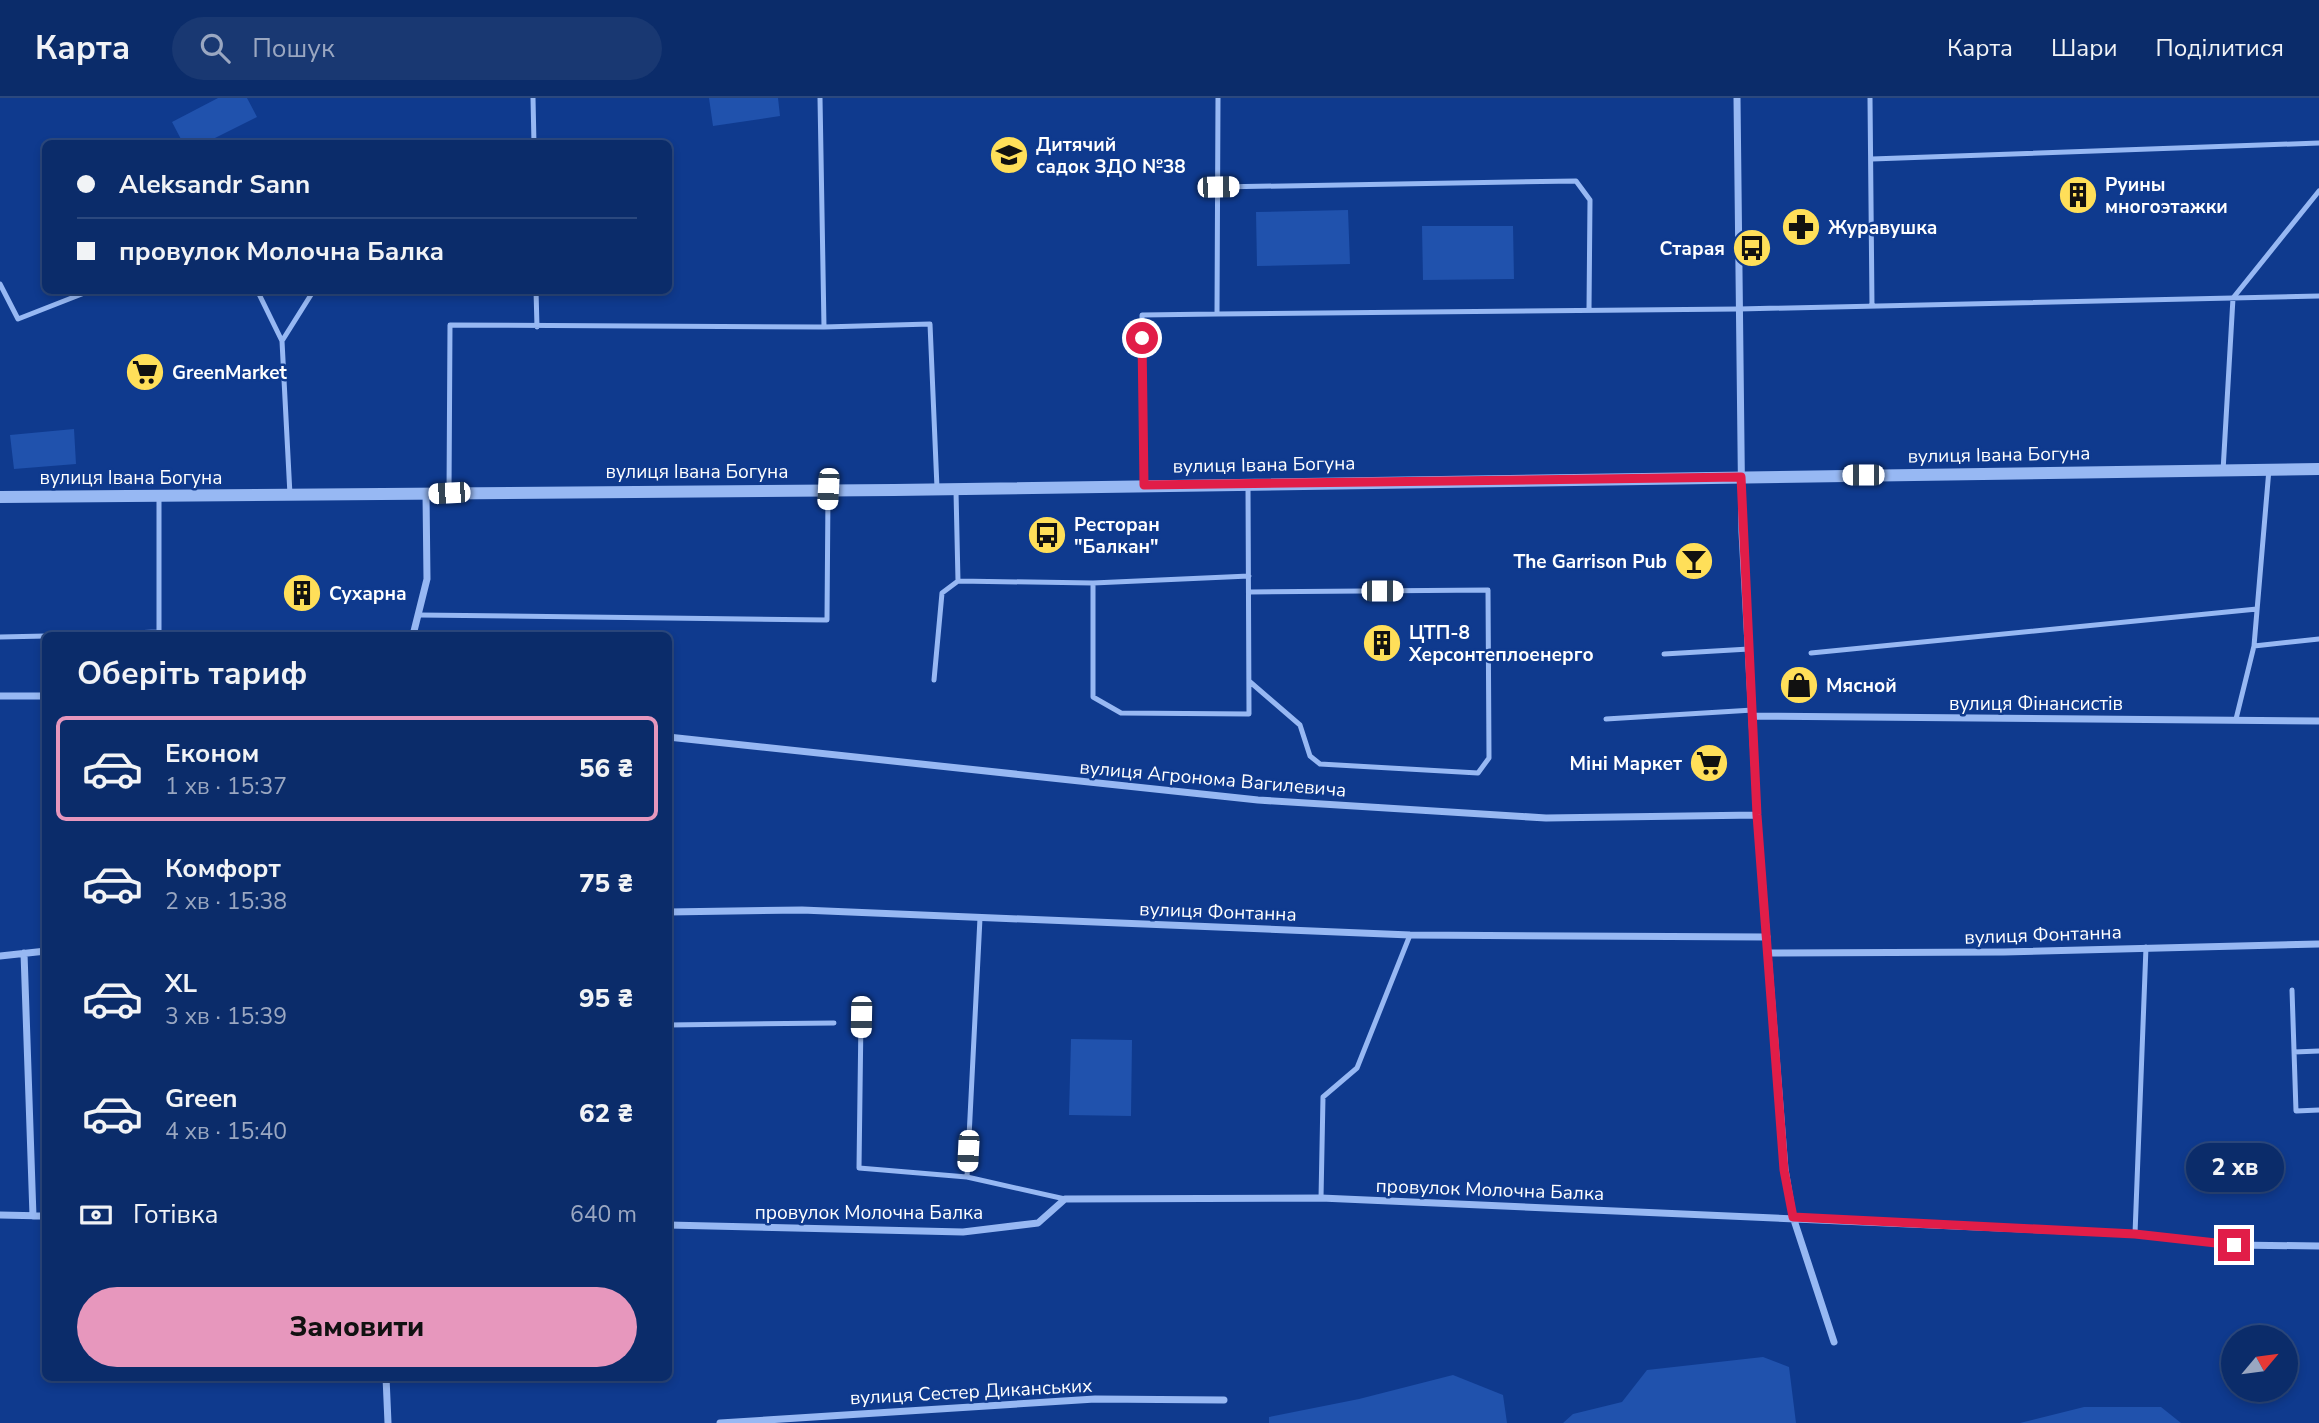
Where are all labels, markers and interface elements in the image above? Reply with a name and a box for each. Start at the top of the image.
search box [172,17,662,80]
text: Карта [35,26,130,71]
icon: search [196,29,234,67]
text: Пошук [252,31,335,66]
text: Карта [1947,32,2013,64]
text: Шари [2051,32,2118,64]
text: Поділитися [2156,32,2284,64]
place label: Дитячий садок ЗДО №38 [1036,132,1186,180]
school or university icon: Дитячий садок ЗДО №38 [988,134,1030,176]
text: Aleksandr Sann [119,167,310,202]
place label: Руины многоэтажки [2105,172,2228,220]
building icon: Руины многоэтажки [2057,174,2099,216]
car [1197,176,1240,198]
pharmacy icon: Журавушка [1780,206,1822,248]
place label: Журавушка [1828,215,1937,241]
bus stop icon: Старая [1731,227,1773,269]
text: провулок Молочна Балка [119,234,444,269]
place label: Старая [1659,236,1725,262]
route start [1126,322,1158,354]
supermarket icon: GreenMarket [124,351,166,393]
place label: GreenMarket [172,360,288,386]
street label: вулиця Івана Богуна [1907,440,2091,470]
street label: вулиця Івана Богуна [1172,450,1356,480]
street label: вулиця Івана Богуна [606,459,788,485]
street label: вулиця Івана Богуна [40,465,222,491]
car [1843,465,1885,486]
car [817,467,840,511]
car [428,481,471,505]
place label: Ресторан "Балкан" [1074,512,1160,560]
bus stop icon: Ресторан "Балкан" [1026,514,1068,556]
bar icon: The Garrison Pub [1673,540,1715,582]
place label: The Garrison Pub [1513,549,1667,575]
building icon: Сухарна [281,572,323,614]
place label: Сухарна [329,581,407,607]
car [1362,581,1404,602]
place label: ЦТП-8 Херсонтеплоенерго [1408,620,1594,668]
building icon: ЦТП-8 Херсонтеплоенерго [1361,622,1403,664]
text: Оберіть тариф [77,652,307,695]
shop icon: Мясной [1778,664,1820,706]
place label: Мясной [1826,673,1897,699]
street label: вулиця Фінансистів [1949,691,2123,717]
text: Економ [165,736,259,771]
icon: car [81,737,144,800]
supermarket icon: Міні Маркет [1688,742,1730,784]
text: 56 ₴ [579,751,633,786]
place label: Міні Маркет [1570,751,1682,777]
street label: вулиця Агронома Вагилевича [1078,754,1347,804]
text: 1 хв · 15:37 [165,771,287,802]
text: Комфорт [165,851,281,886]
icon: car [81,852,144,915]
text: 75 ₴ [579,866,633,901]
text: 2 хв · 15:38 [165,886,287,917]
street label: вулиця Фонтанна [1139,896,1297,928]
street label: вулиця Фонтанна [1964,919,2122,951]
text: XL [165,966,197,1001]
icon: car [81,967,144,1030]
text: 95 ₴ [579,981,633,1016]
car [851,996,872,1038]
text: 3 хв · 15:39 [165,1001,287,1032]
text: Green [165,1081,238,1116]
icon: car [81,1082,144,1145]
text: 62 ₴ [579,1096,633,1131]
text: 4 хв · 15:40 [165,1116,287,1147]
car [957,1129,980,1173]
callout: 2 хв [2185,1144,2283,1192]
text: 2 хв [2212,1152,2258,1183]
street label: провулок Молочна Балка [1375,1173,1605,1207]
icon: cash [77,1196,115,1234]
text: Готівка [133,1197,218,1232]
text: 640 m [570,1199,637,1230]
street label: провулок Молочна Балка [755,1200,983,1226]
route end [2218,1229,2250,1261]
button: Замовити [77,1287,637,1367]
north arrow [2221,1325,2298,1402]
map controls [2221,1325,2298,1402]
street label: вулиця Сестер Диканських [849,1373,1093,1411]

